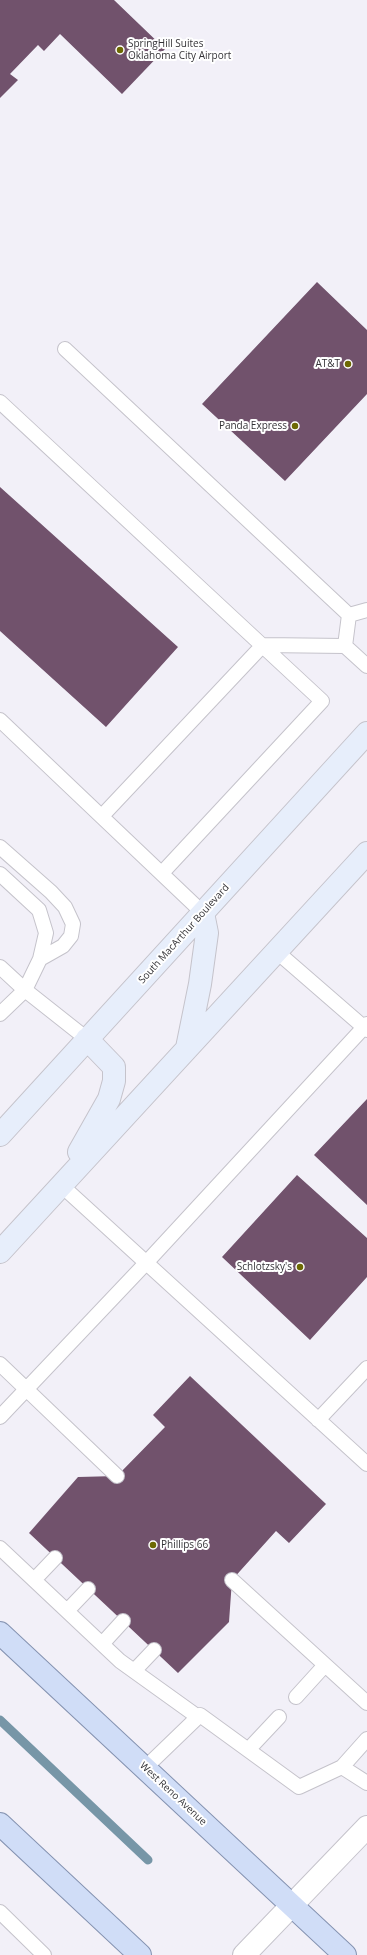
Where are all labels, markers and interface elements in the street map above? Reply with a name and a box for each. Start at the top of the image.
place label: SpringHill Suites Oklahoma City Airport [128,38,231,62]
marker: SpringHill Suites Oklahoma City Airport [115,45,125,55]
place label: AT&T [315,358,340,370]
marker: AT&T [343,359,353,369]
place label: Panda Express [219,420,287,432]
marker: Panda Express [290,421,300,431]
street label: South MacArthur Boulevard [136,882,232,986]
place label: Schlotzsky's [237,1261,292,1273]
marker: Schlotzsky's [295,1262,305,1272]
place label: Phillips 66 [161,1539,208,1551]
marker: Phillips 66 [148,1540,158,1550]
street label: West Reno Avenue [137,1760,209,1828]

